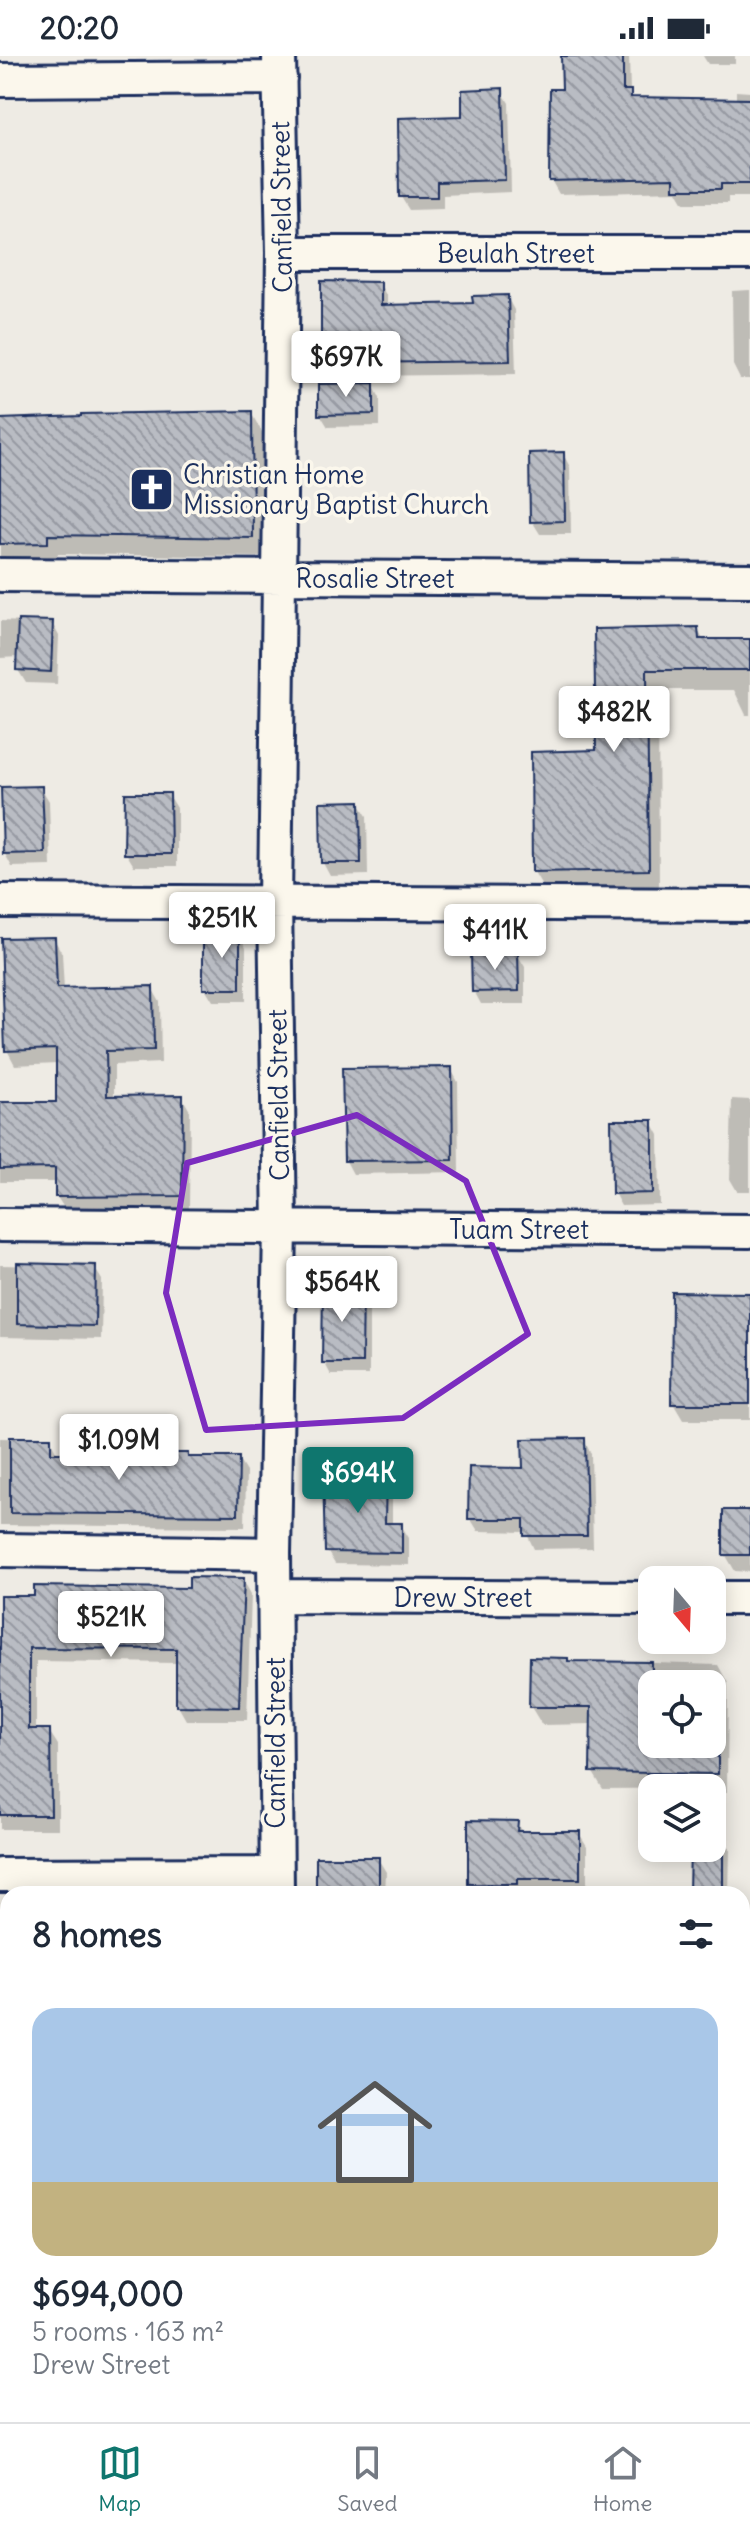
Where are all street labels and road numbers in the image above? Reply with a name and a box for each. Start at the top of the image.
street label: Canfield Street [263,121,299,293]
street label: Beulah Street [437,237,595,270]
street label: Rosalie Street [296,562,455,595]
street label: Canfield Street [260,1009,296,1181]
street label: Tuam Street [449,1213,589,1246]
street label: Drew Street [394,1581,532,1614]
street label: Canfield Street [259,1657,292,1829]

